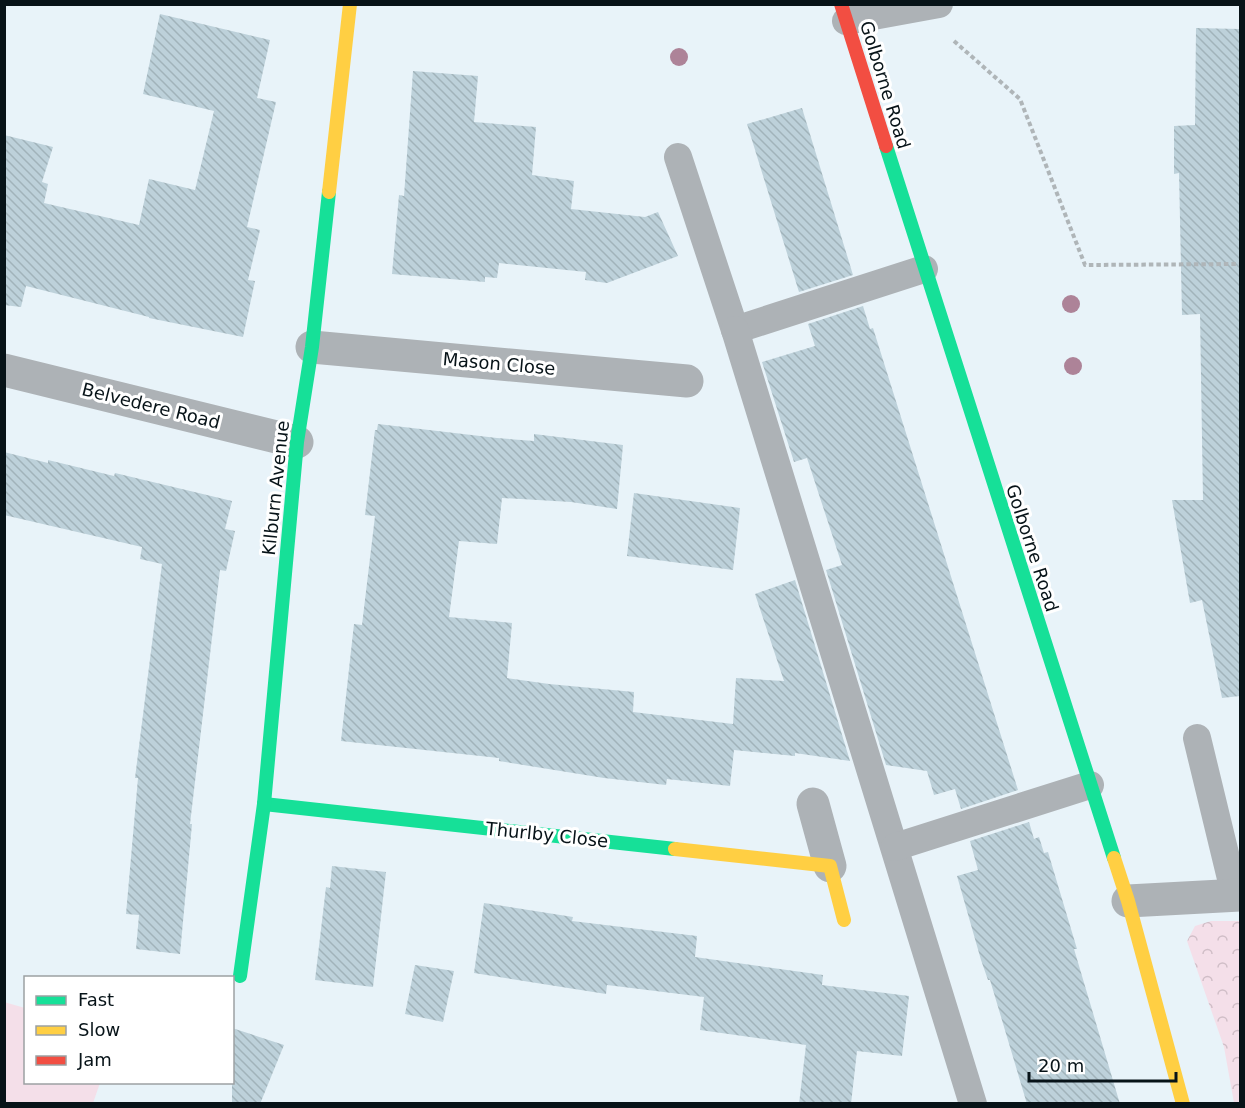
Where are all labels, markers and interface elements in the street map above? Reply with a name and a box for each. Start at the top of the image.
street label: Golborne Road [856,18,915,151]
street label: Mason Close [442,348,556,379]
street label: Belvedere Road [80,378,222,433]
street label: Kilburn Avenue [258,419,293,557]
street label: Golborne Road [1002,481,1063,614]
street label: Thurlby Close [484,818,609,851]
legend [24,976,234,1084]
text: Fast [78,989,114,1010]
text: Slow [78,1019,120,1040]
scale bar [1029,1045,1176,1083]
text: Jam [77,1049,112,1070]
text: 20 m [1038,1055,1084,1076]

